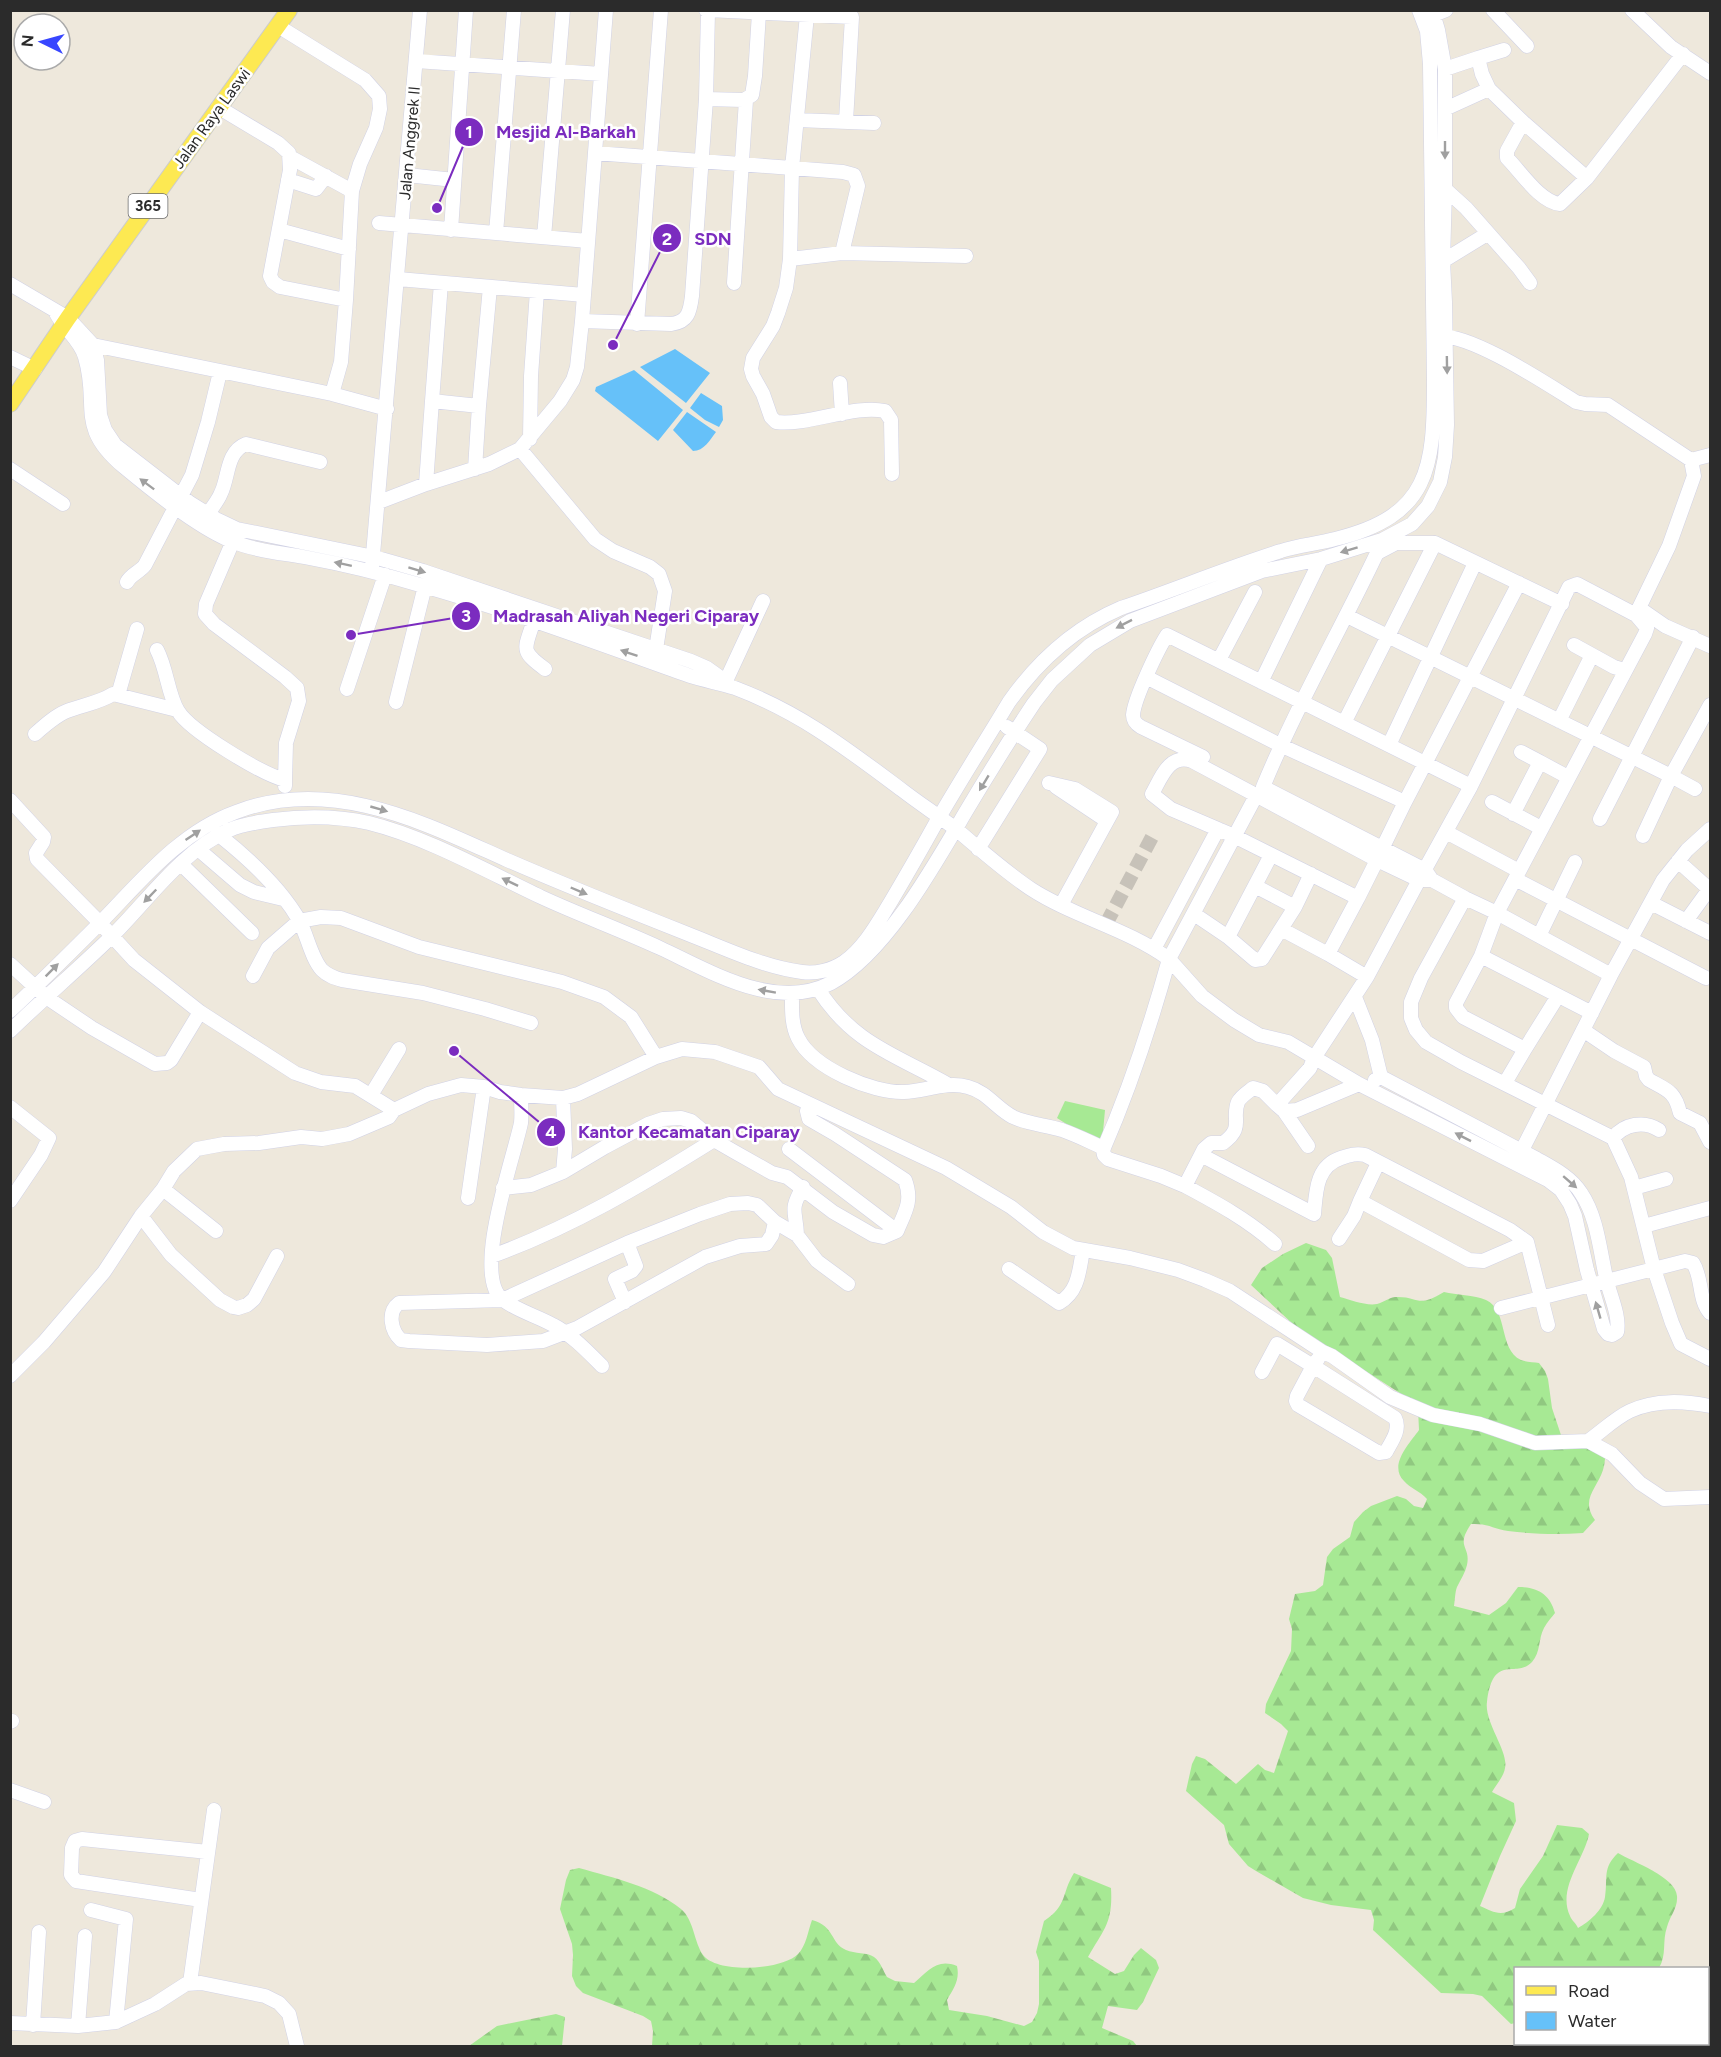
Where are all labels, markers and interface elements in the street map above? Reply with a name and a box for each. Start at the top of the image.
north arrow [12,12,72,72]
text: N [18,34,38,48]
street label: Jalan Raya Laswi [169,64,254,172]
street label: Jalan Anggrek II [395,85,424,201]
callout: Mesjid Al-Barkah [454,114,648,150]
text: 1 [465,121,473,143]
text: Mesjid Al-Barkah [496,121,636,143]
one-way arrow [1440,140,1450,159]
road number: 365 [128,194,168,218]
callout: SDN [652,220,744,256]
text: 2 [662,228,672,250]
text: SDN [694,228,732,250]
one-way arrow [1442,356,1452,375]
one-way arrow [139,479,154,491]
one-way arrow [1340,546,1358,555]
one-way arrow [333,559,352,568]
one-way arrow [408,566,426,575]
callout: Madrasah Aliyah Negeri Ciparay [451,598,771,634]
text: 3 [461,605,471,627]
text: Madrasah Aliyah Negeri Ciparay [493,605,760,627]
one-way arrow [1116,620,1133,629]
one-way arrow [620,648,638,658]
one-way arrow [978,775,989,791]
one-way arrow [370,805,388,815]
one-way arrow [184,829,200,841]
one-way arrow [501,878,518,887]
one-way arrow [571,886,589,896]
one-way arrow [143,889,157,904]
one-way arrow [45,963,60,977]
one-way arrow [757,986,776,995]
callout: Kantor Kecamatan Ciparay [536,1114,812,1150]
text: 4 [545,1121,557,1143]
text: Kantor Kecamatan Ciparay [578,1121,801,1143]
one-way arrow [1454,1133,1472,1143]
one-way arrow [1563,1175,1578,1189]
one-way arrow [1593,1301,1603,1319]
legend [1514,1967,1709,2045]
text: Road [1568,1980,1609,2002]
text: Water [1568,2010,1616,2032]

